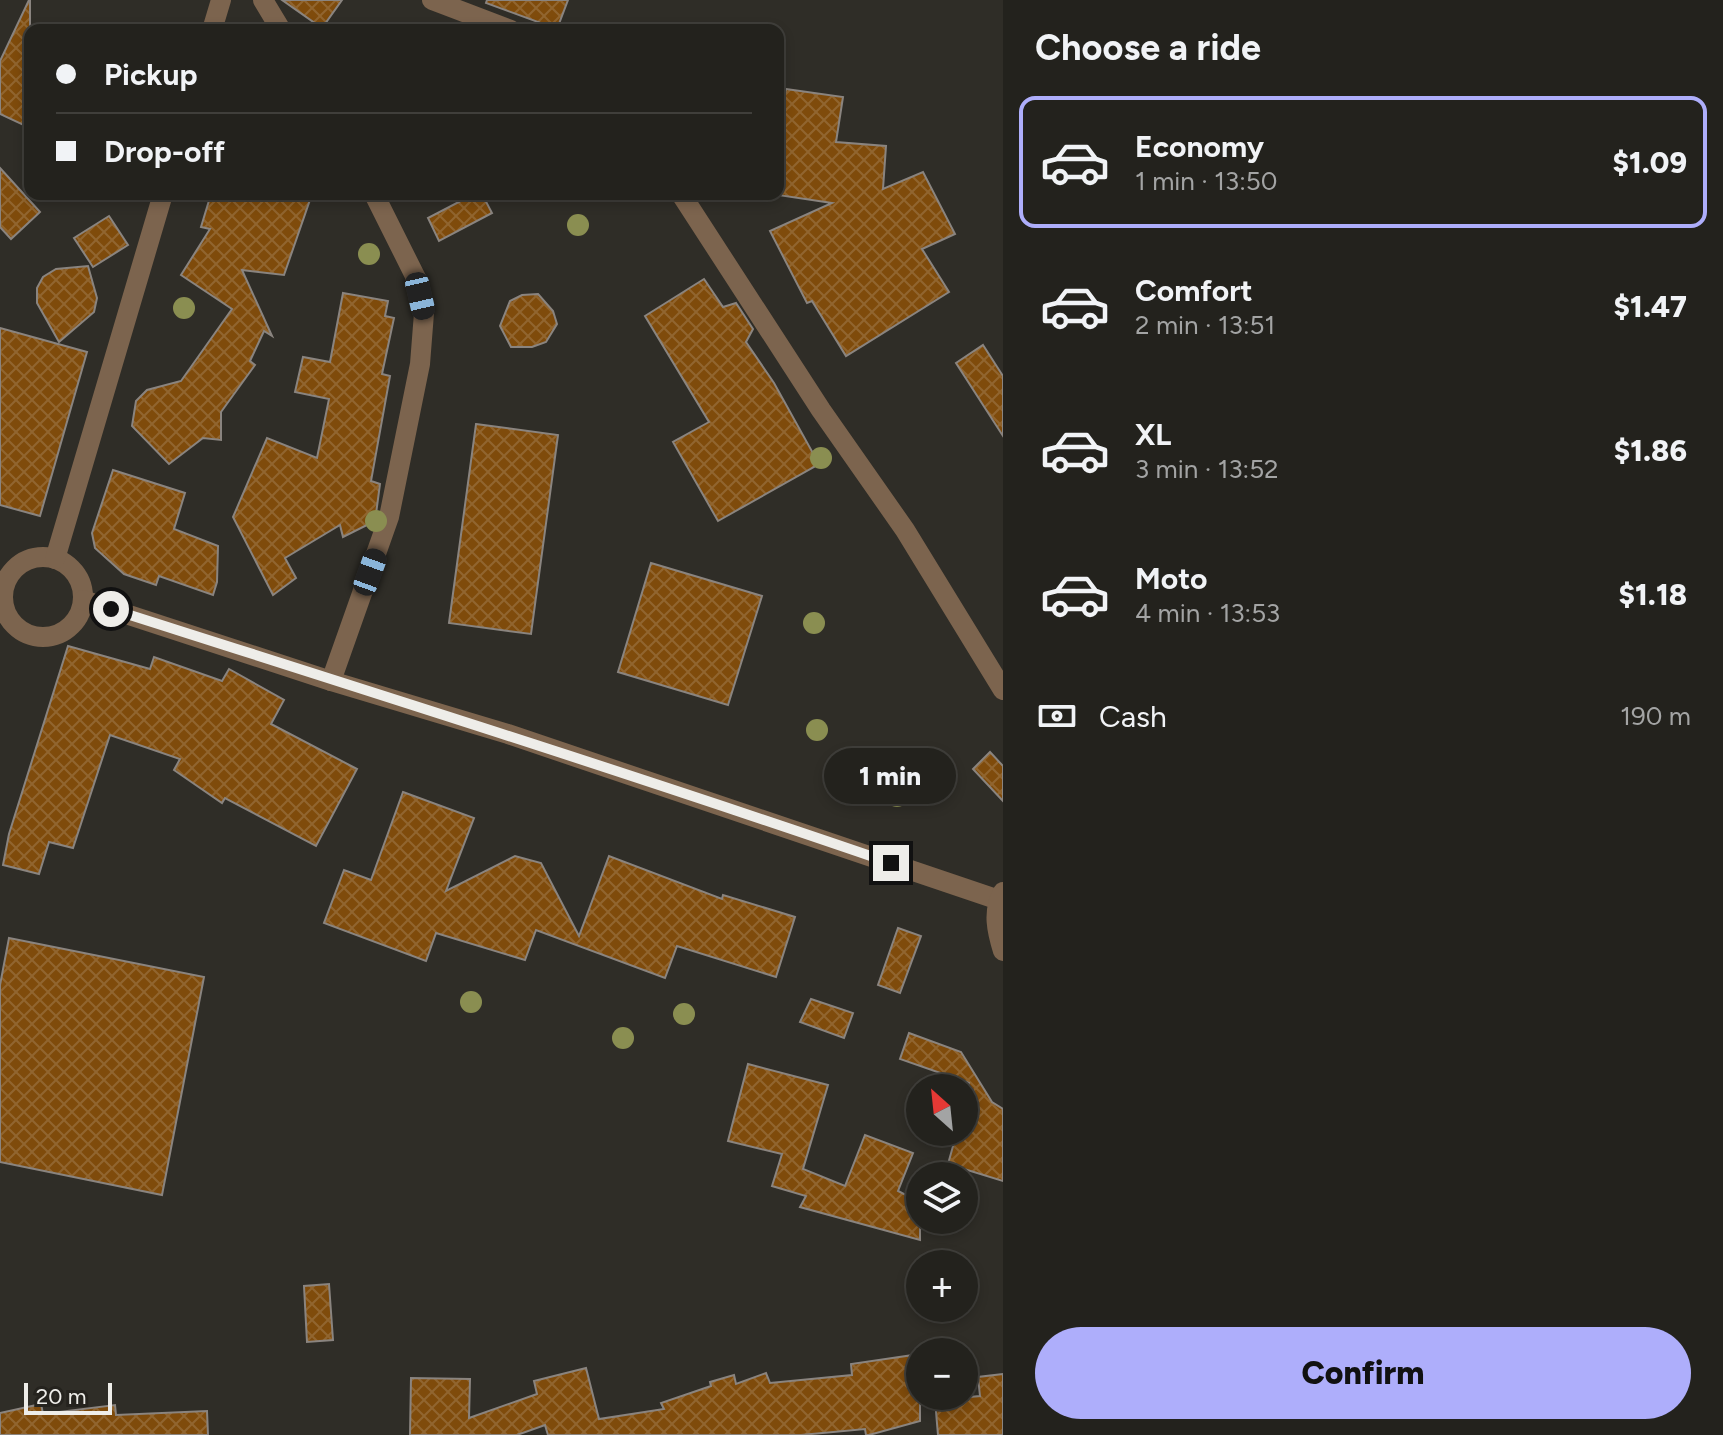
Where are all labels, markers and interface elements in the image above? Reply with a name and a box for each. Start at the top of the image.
text: Choose a ride [1035,26,1261,69]
text: Pickup [104,56,198,93]
icon: car [1039,126,1111,198]
text: Economy [1135,128,1264,165]
text: Drop-off [104,133,225,170]
text: $1.09 [1613,144,1687,181]
text: 1 min · 13:50 [1135,165,1277,197]
car [403,270,437,322]
icon: car [1039,270,1111,342]
text: Comfort [1135,272,1253,309]
text: $1.47 [1614,288,1687,325]
text: 2 min · 13:51 [1135,309,1275,341]
icon: car [1039,414,1111,486]
text: XL [1135,416,1171,453]
text: $1.86 [1614,432,1687,469]
text: 3 min · 13:52 [1135,453,1279,485]
car [351,545,389,599]
icon: car [1039,558,1111,630]
text: Moto [1135,560,1207,597]
text: $1.18 [1619,576,1687,613]
route start [93,591,129,627]
text: 4 min · 13:53 [1135,597,1280,629]
icon: cash [1035,694,1079,738]
text: Cash [1099,698,1167,735]
text: 190 m [1620,700,1691,732]
callout: 1 min [825,747,957,803]
text: 1 min [859,760,921,792]
route end [873,845,909,881]
north arrow [906,1074,978,1146]
map controls [906,1074,978,1410]
button: layers [906,1162,978,1234]
button: + [906,1250,978,1322]
button: Confirm [1035,1327,1691,1419]
button: − [906,1338,978,1410]
scale bar [24,1379,112,1415]
text: 20 m [36,1383,87,1410]

